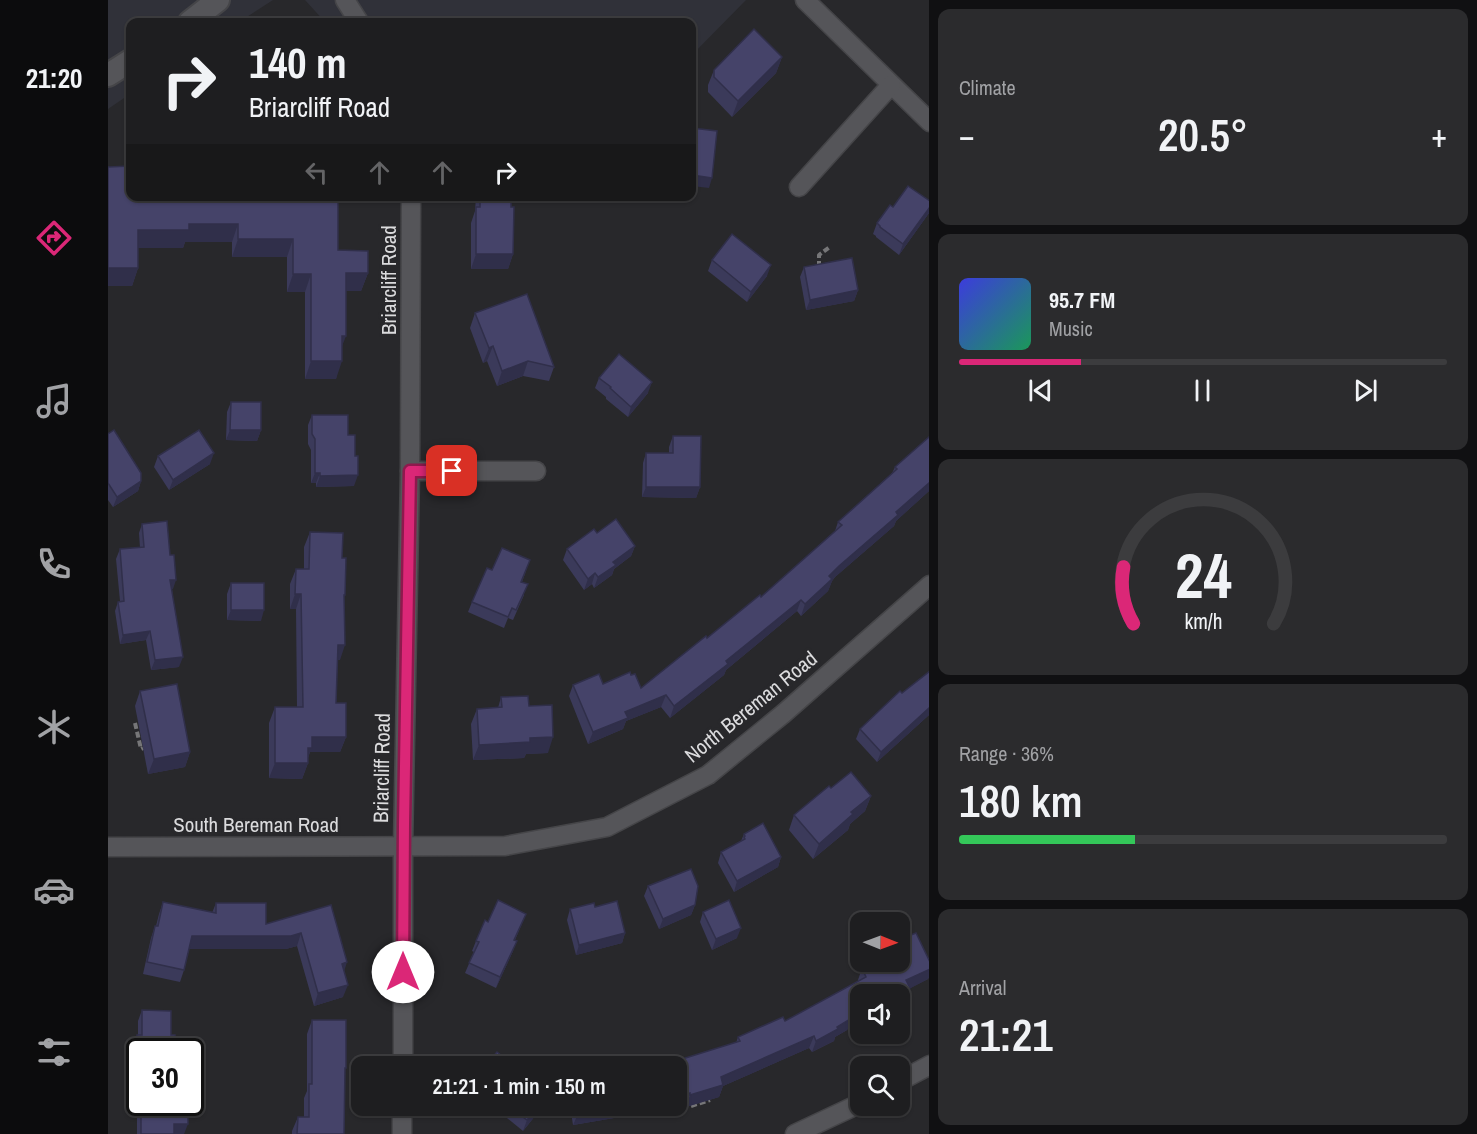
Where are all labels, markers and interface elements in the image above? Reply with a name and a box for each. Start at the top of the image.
text: 140 m [249,35,347,91]
icon: right [150,42,228,120]
text: 21:20 [26,60,82,96]
text: Climate [959,74,1016,101]
text: Briarcliff Road [249,89,390,125]
text: 20.5° [1158,104,1248,165]
text: − [959,113,975,157]
text: + [1431,113,1447,157]
icon: left [300,156,333,189]
icon: ahead [363,156,396,189]
icon: ahead [426,156,459,189]
icon: right [489,156,522,189]
icon: directions [33,217,75,259]
street label: Briarcliff Road [374,225,403,335]
text: 95.7 FM [1049,285,1115,315]
text: Music [1049,315,1093,342]
icon: previous [1024,374,1057,407]
icon: pause [1186,374,1219,407]
icon: next [1349,374,1382,407]
icon: music [33,380,75,422]
pin [426,445,477,496]
icon: arrive [435,454,468,487]
text: 24 [1175,533,1231,617]
icon: phone [33,543,75,585]
text: km/h [1184,607,1222,636]
street label: North Bereman Road [678,644,823,769]
icon: climate [33,706,75,748]
street label: Briarcliff Road [366,713,397,823]
text: Range · 36% [959,740,1054,767]
text: 180 km [959,770,1083,831]
street label: South Bereman Road [173,810,339,839]
icon: car [33,869,75,911]
north arrow [850,912,910,972]
map controls [850,912,910,1116]
position arrow [371,940,435,1004]
text: Arrival [959,974,1006,1001]
button: sound [850,984,910,1044]
text: 21:21 [959,1004,1053,1065]
icon: filters [33,1031,75,1073]
speed limit sign: 30 [126,1038,204,1116]
button: search [850,1056,910,1116]
text: 21:21 · 1 min · 150 m [432,1071,606,1101]

